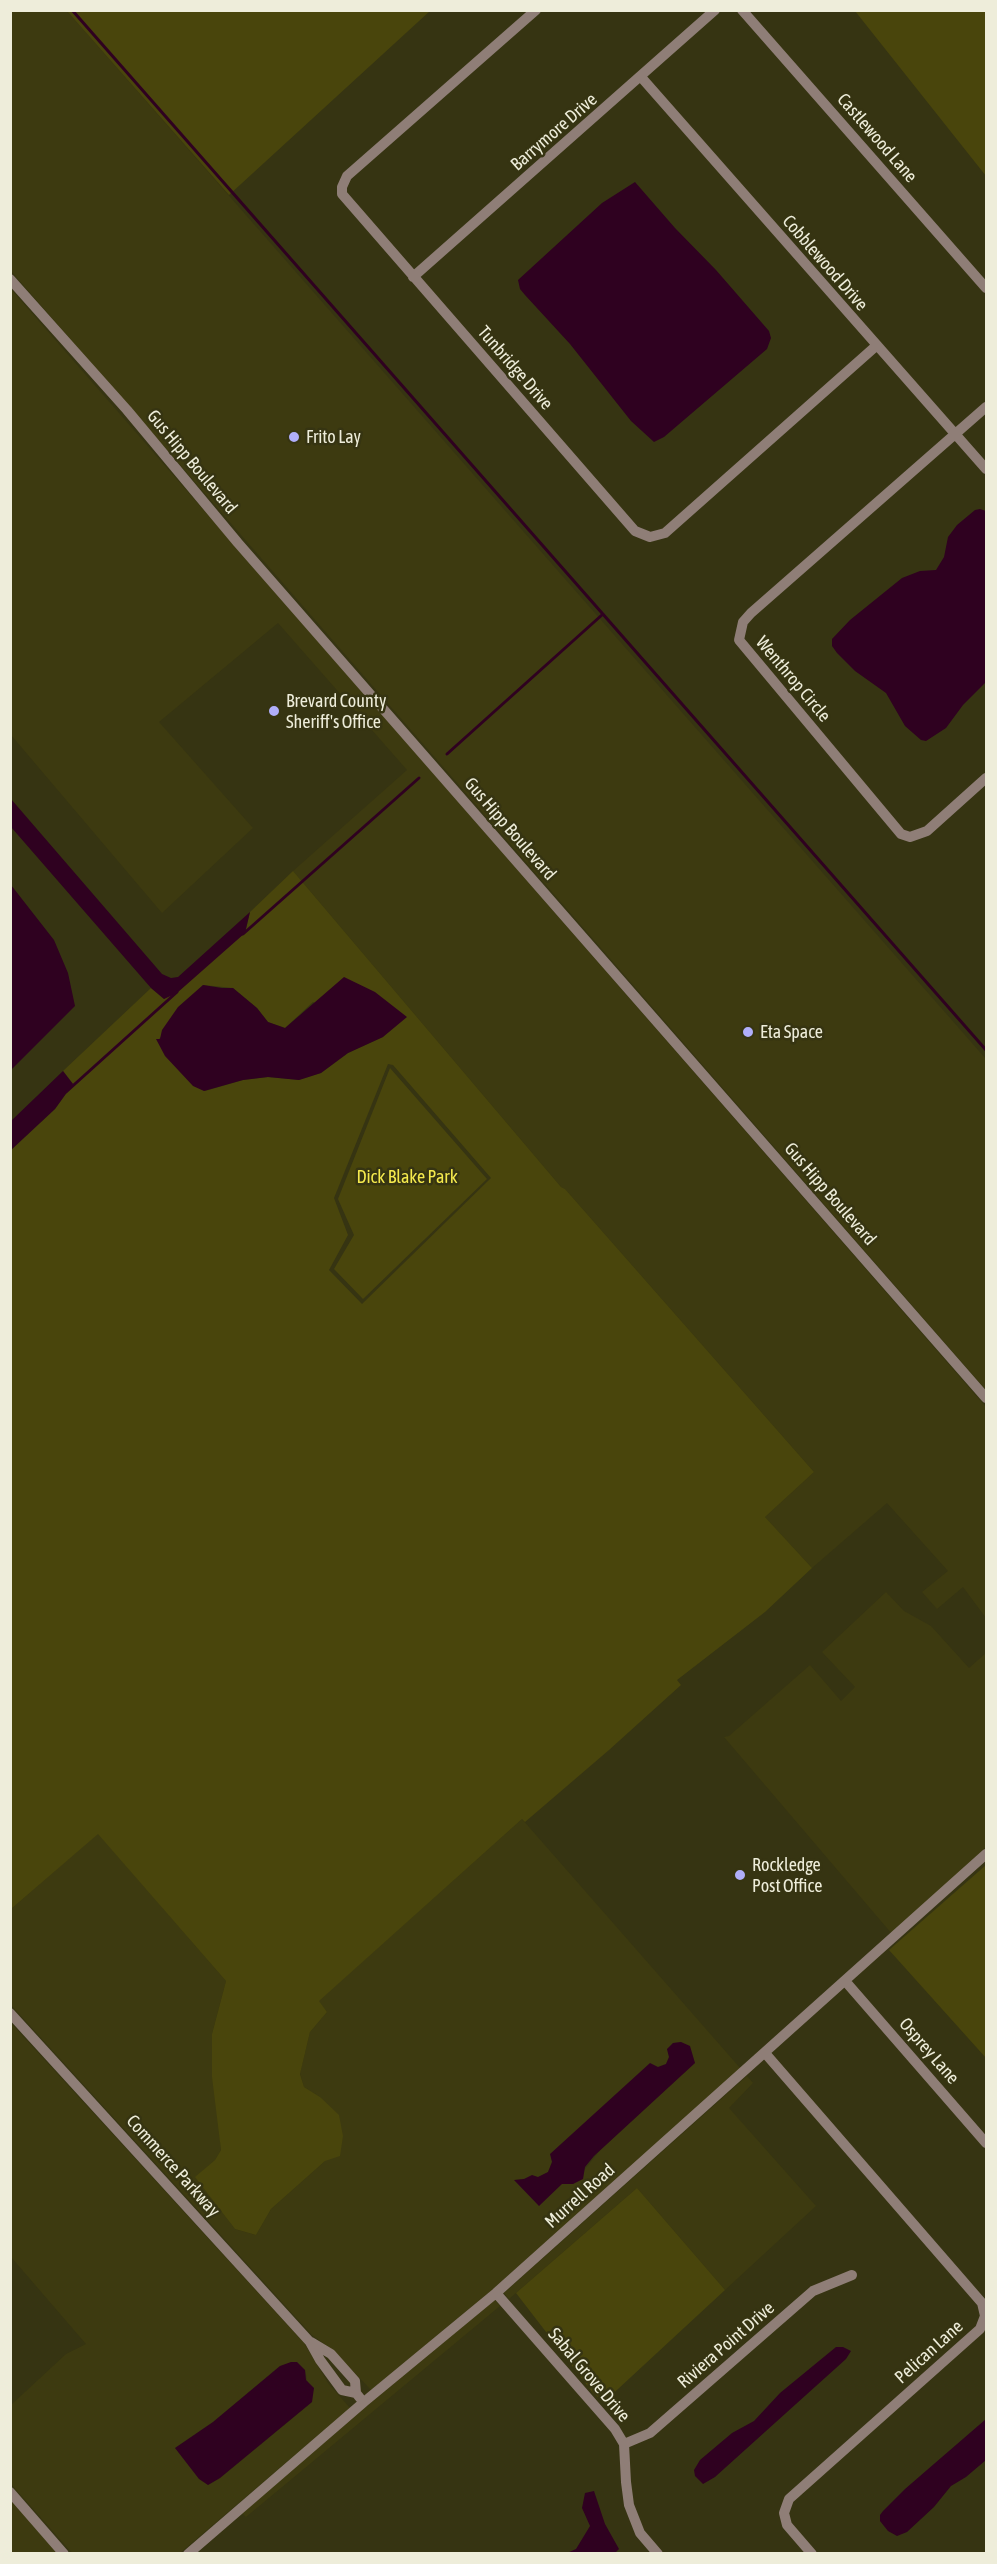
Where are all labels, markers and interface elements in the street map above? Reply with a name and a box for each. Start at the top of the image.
street label: Barrymore Drive [506,89,602,175]
street label: Castlewood Lane [832,89,922,187]
street label: Cobblewood Drive [778,211,872,315]
street label: Tunbridge Drive [473,322,557,414]
street label: Gus Hipp Boulevard [142,406,242,518]
place label: Frito Lay [306,426,361,448]
marker: Frito Lay [287,430,301,444]
street label: Wenthrop Circle [751,632,835,726]
place label: Brevard County Sheriff's Office [286,690,386,732]
marker: Brevard County Sheriff's Office [267,704,281,718]
street label: Gus Hipp Boulevard [460,773,560,885]
place label: Eta Space [760,1021,823,1043]
marker: Eta Space [741,1025,755,1039]
street label: Gus Hipp Boulevard [780,1138,880,1250]
park label: Dick Blake Park [356,1166,458,1188]
place label: Rockledge Post Office [752,1854,822,1896]
marker: Rockledge Post Office [733,1868,747,1882]
street label: Osprey Lane [894,2013,964,2089]
street label: Commerce Parkway [122,2111,224,2221]
street label: Murrell Road [541,2159,619,2233]
street label: Riviera Point Drive [673,2297,779,2393]
street label: Pelican Lane [890,2316,968,2388]
street label: Sabal Grove Drive [543,2324,635,2426]

